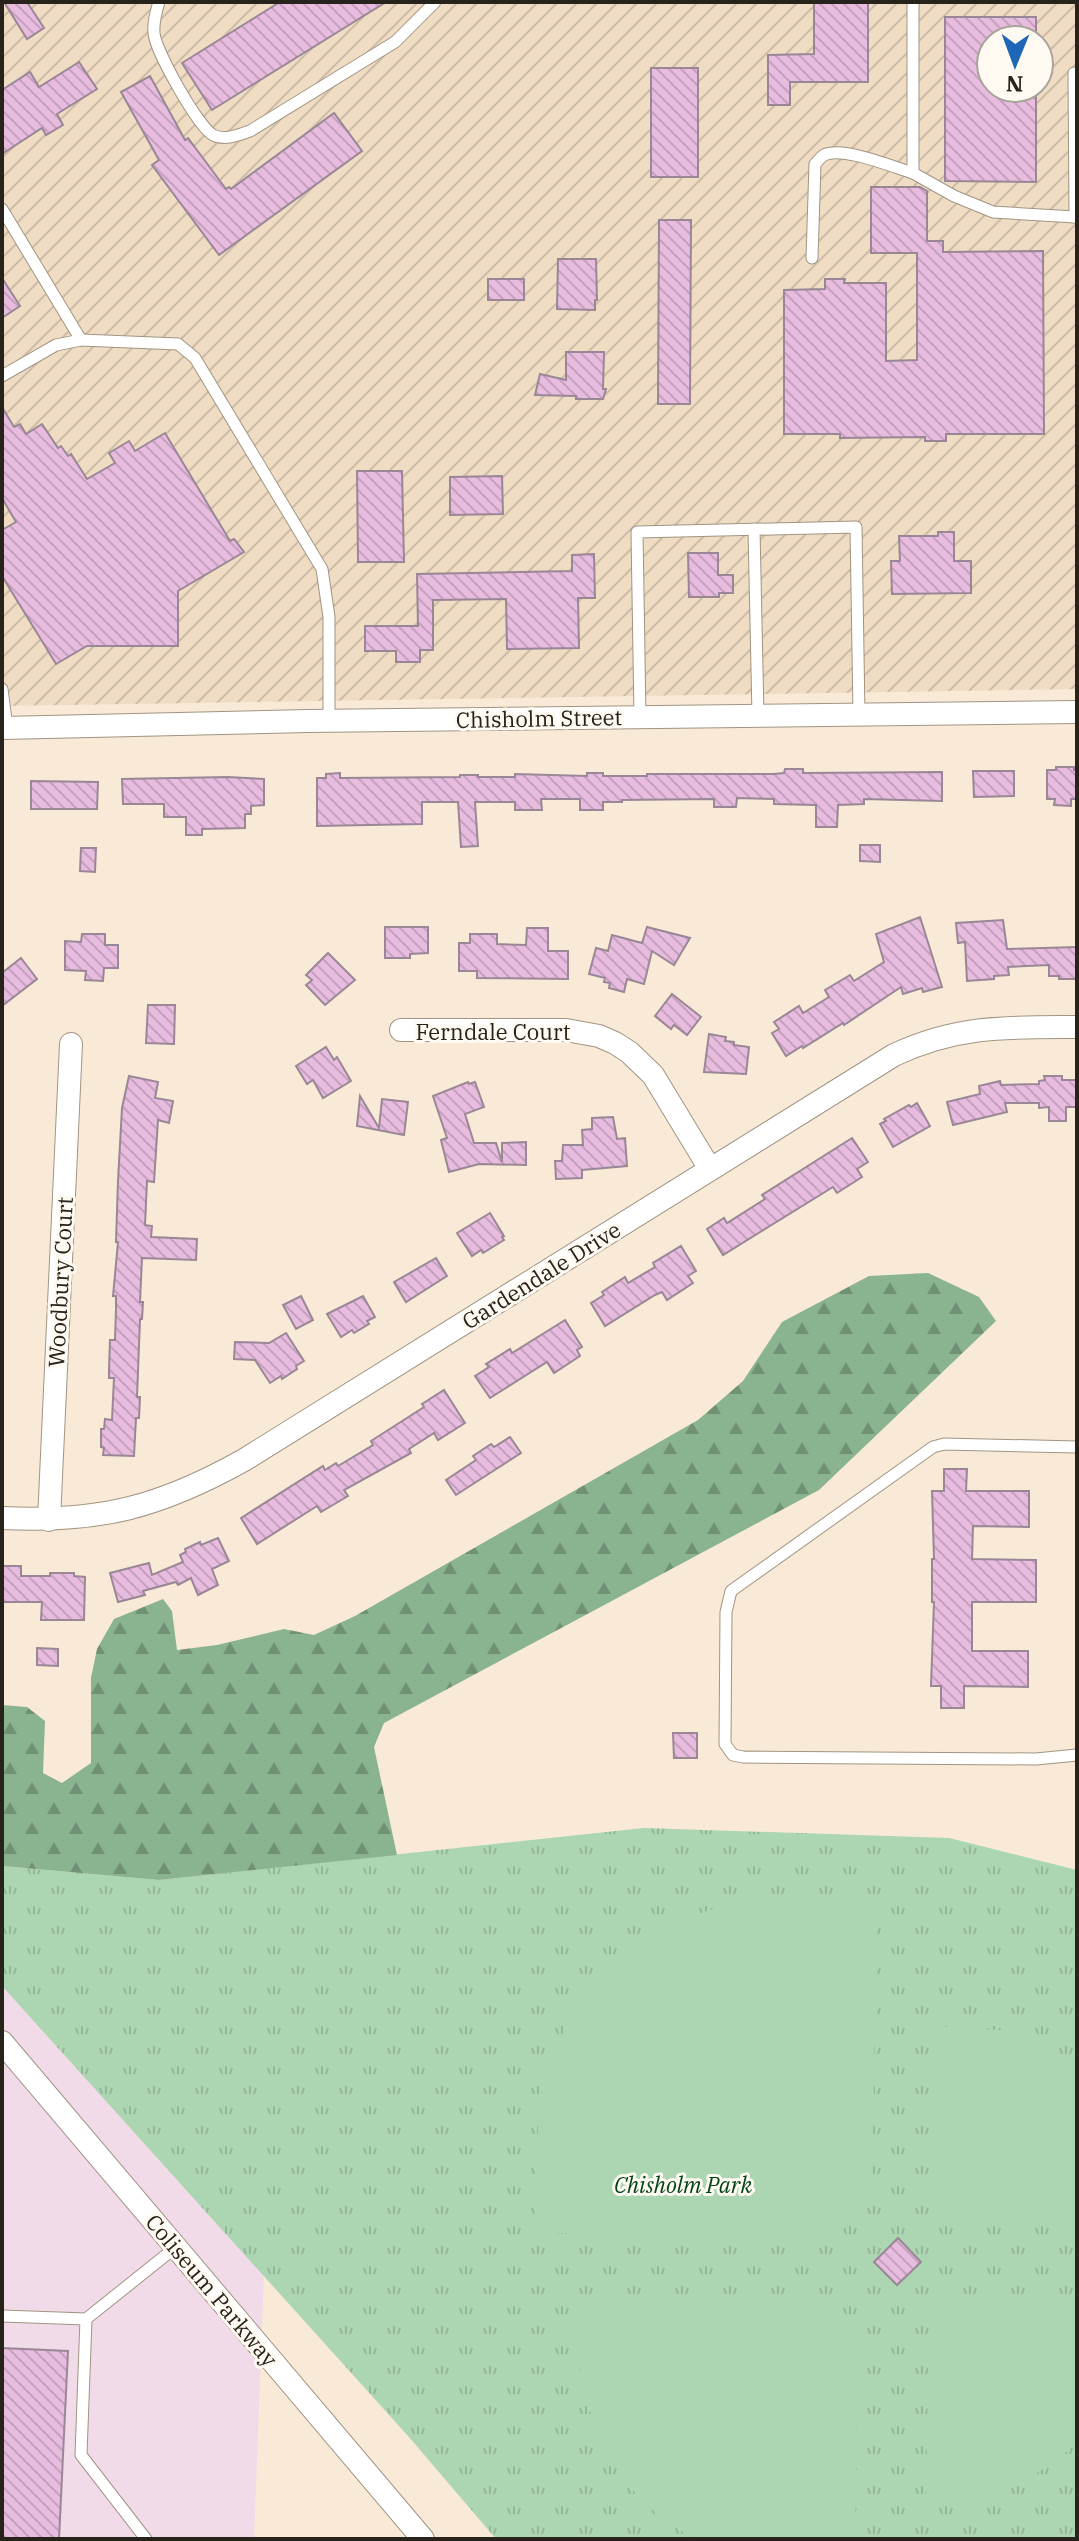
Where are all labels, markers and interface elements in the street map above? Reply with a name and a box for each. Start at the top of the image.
north arrow [975,24,1055,104]
text: N [1006,70,1024,99]
street label: Chisholm Street [456,702,623,734]
street label: Ferndale Court [415,1017,571,1046]
street label: Woodbury Court [41,1196,79,1368]
street label: Gardendale Drive [456,1215,626,1335]
park label: Chisholm Park [614,2170,752,2199]
street label: Coliseum Parkway [140,2208,285,2373]

